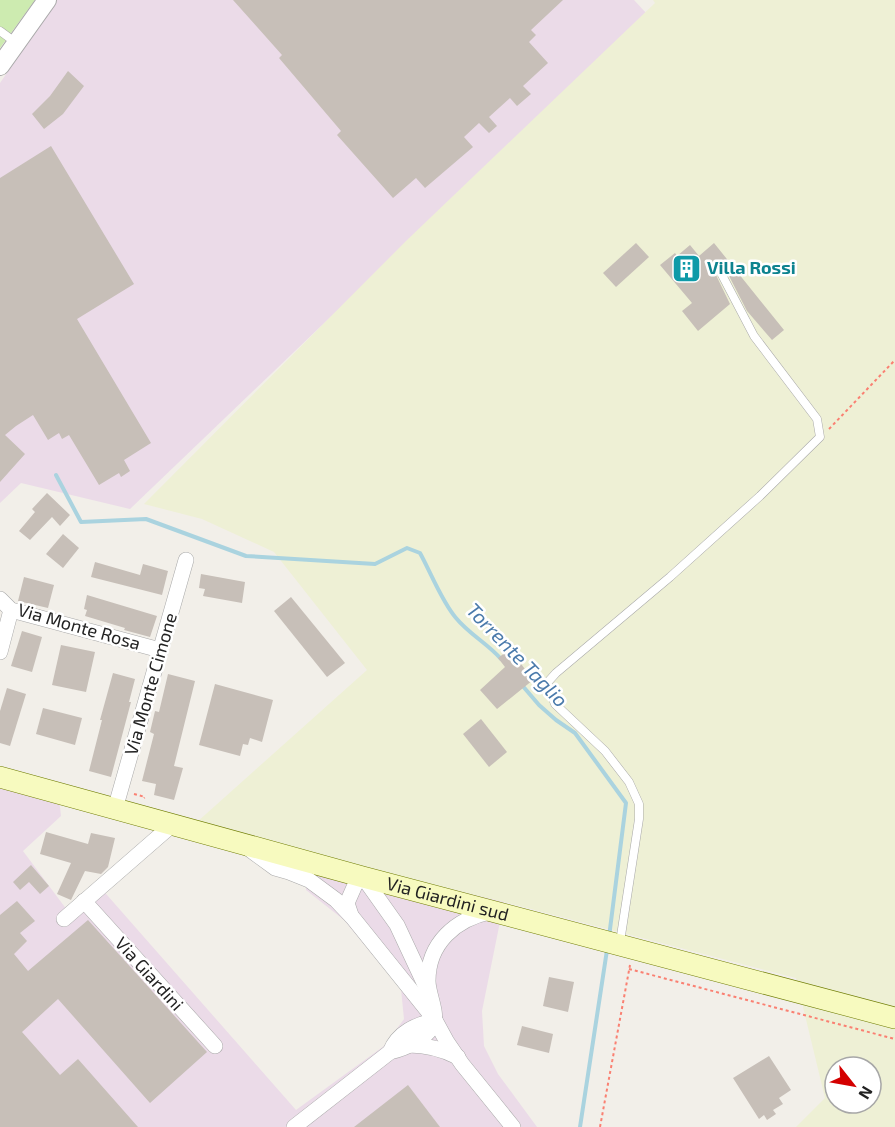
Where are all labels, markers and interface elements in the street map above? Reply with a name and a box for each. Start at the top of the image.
building icon: Villa Rossi [670,252,702,284]
place label: Villa Rossi [707,256,796,278]
water label: Torrente Taglio [462,597,573,711]
street label: Via Monte Rosa [15,598,143,654]
street label: Via Monte Cimone [119,610,181,757]
street label: Via Giardini sud [384,872,511,925]
street label: Via Giardini [111,932,189,1015]
north arrow [823,1055,883,1115]
text: N [855,1083,877,1103]

